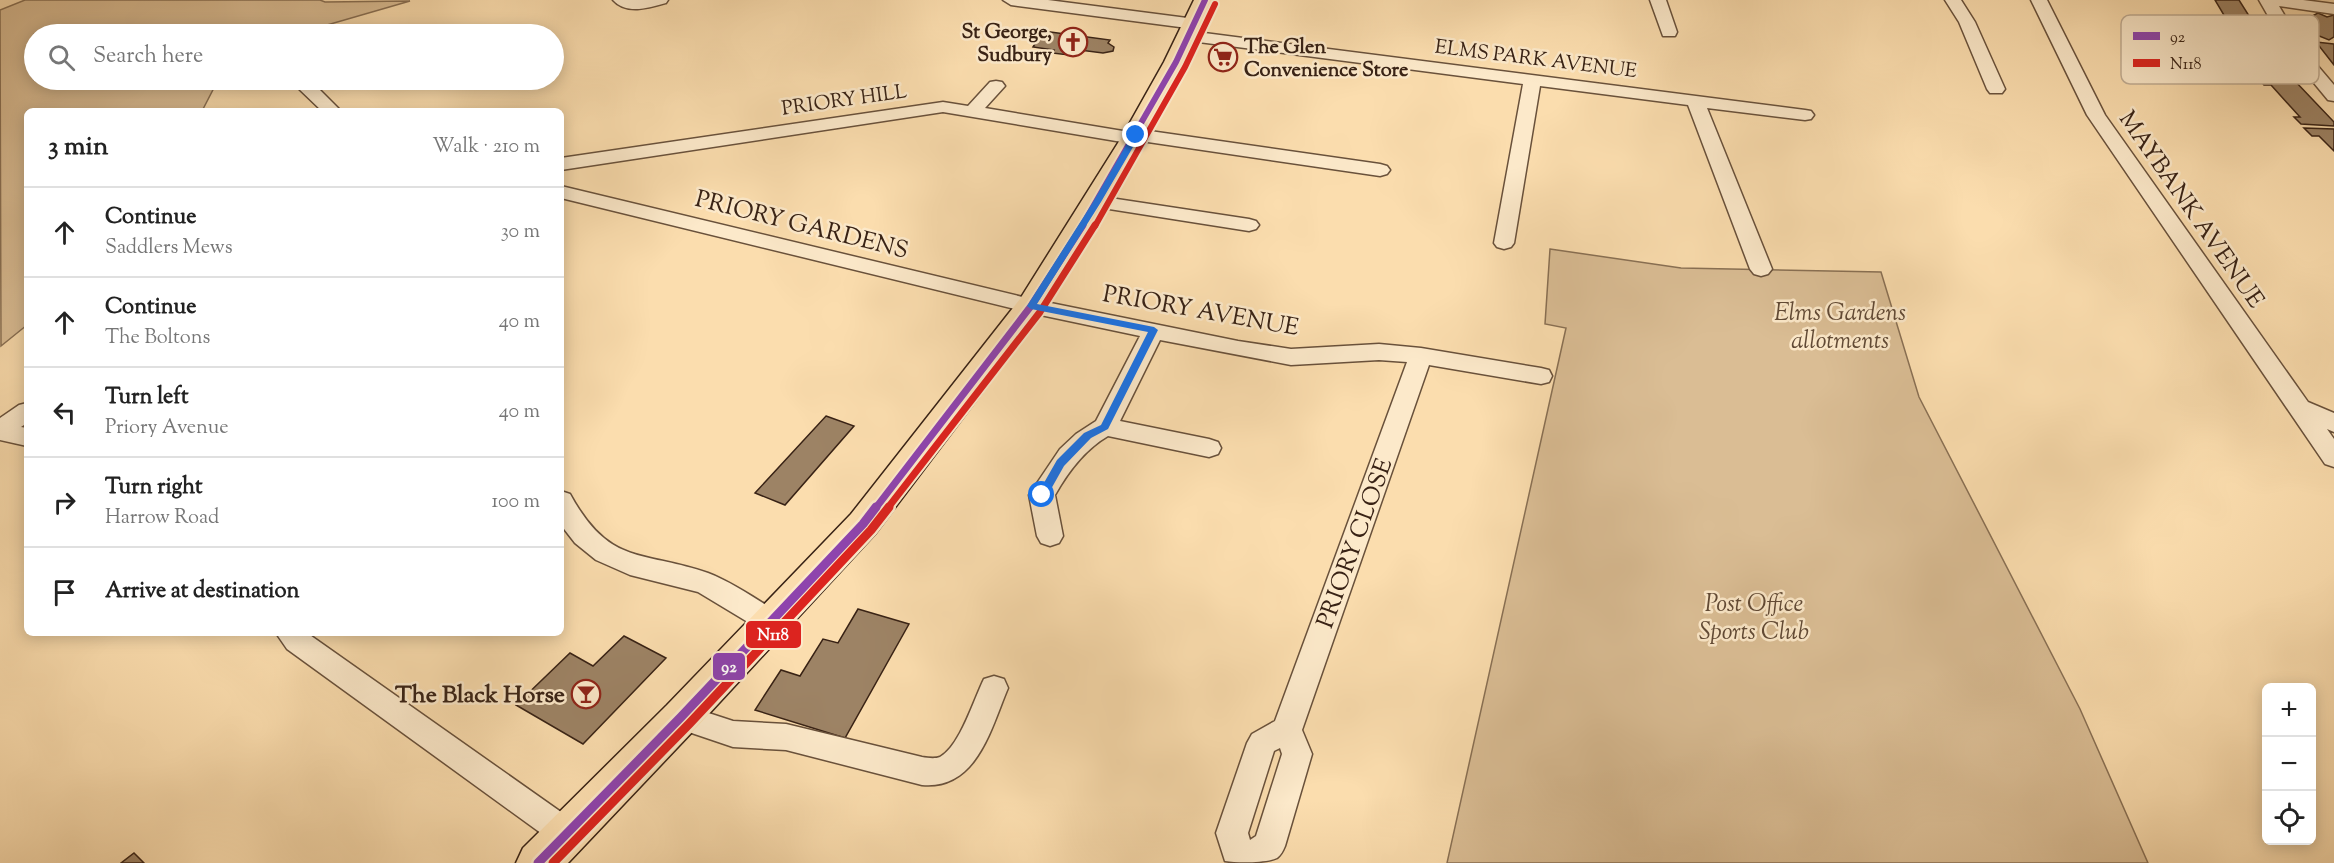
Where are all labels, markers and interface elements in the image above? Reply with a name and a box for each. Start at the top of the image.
legend [2121,15,2319,84]
place label: St George, Sudbury [961,19,1052,71]
search box [24,24,564,90]
church icon: St George, Sudbury [1057,26,1089,58]
text: 92 [2170,27,2186,50]
place label: The Glen Convenience Store [1244,34,1408,86]
street label: ELMS PARK AVENUE [1433,34,1638,87]
icon: search [45,41,78,74]
text: Search here [93,41,203,73]
supermarket icon: The Glen Convenience Store [1207,41,1239,73]
text: N118 [2170,54,2202,77]
street label: PRIORY HILL [780,78,909,125]
street label: MAYBANK AVENUE [2109,105,2272,316]
route end [1122,121,1148,147]
text: 3 min [48,129,108,166]
text: Walk · 210 m [432,133,540,162]
street label: PRIORY GARDENS [691,183,912,269]
text: Continue [105,202,196,234]
icon: ahead [48,216,81,249]
text: 30 m [501,218,540,247]
text: Saddlers Mews [105,234,233,263]
street label: PRIORY AVENUE [1100,278,1302,346]
text: Continue [105,292,196,324]
park label: Elms Gardens allotments [1774,297,1906,359]
icon: ahead [48,306,81,339]
text: 40 m [499,308,540,337]
text: The Boltons [105,324,210,353]
text: Turn left [105,382,188,414]
icon: left [48,396,81,429]
text: 40 m [499,398,540,427]
text: Priory Avenue [105,414,229,443]
street label: PRIORY CLOSE [1309,454,1403,633]
text: Turn right [105,472,202,504]
route start [1028,481,1054,507]
icon: right [48,486,81,519]
text: 100 m [491,488,540,517]
text: Harrow Road [105,504,219,533]
icon: arrive [48,576,81,609]
text: Arrive at destination [105,576,300,608]
park label: Post Office Sports Club [1699,588,1809,650]
line badge: N118 [745,620,802,649]
text: N118 [757,625,789,648]
line badge: 92 [712,652,746,681]
text: 92 [721,657,737,680]
bar icon: The Black Horse [570,678,602,710]
place label: The Black Horse [395,679,565,713]
map controls [2262,683,2316,845]
button: + [2262,683,2316,737]
button: − [2262,737,2316,791]
button: locate [2262,791,2316,845]

